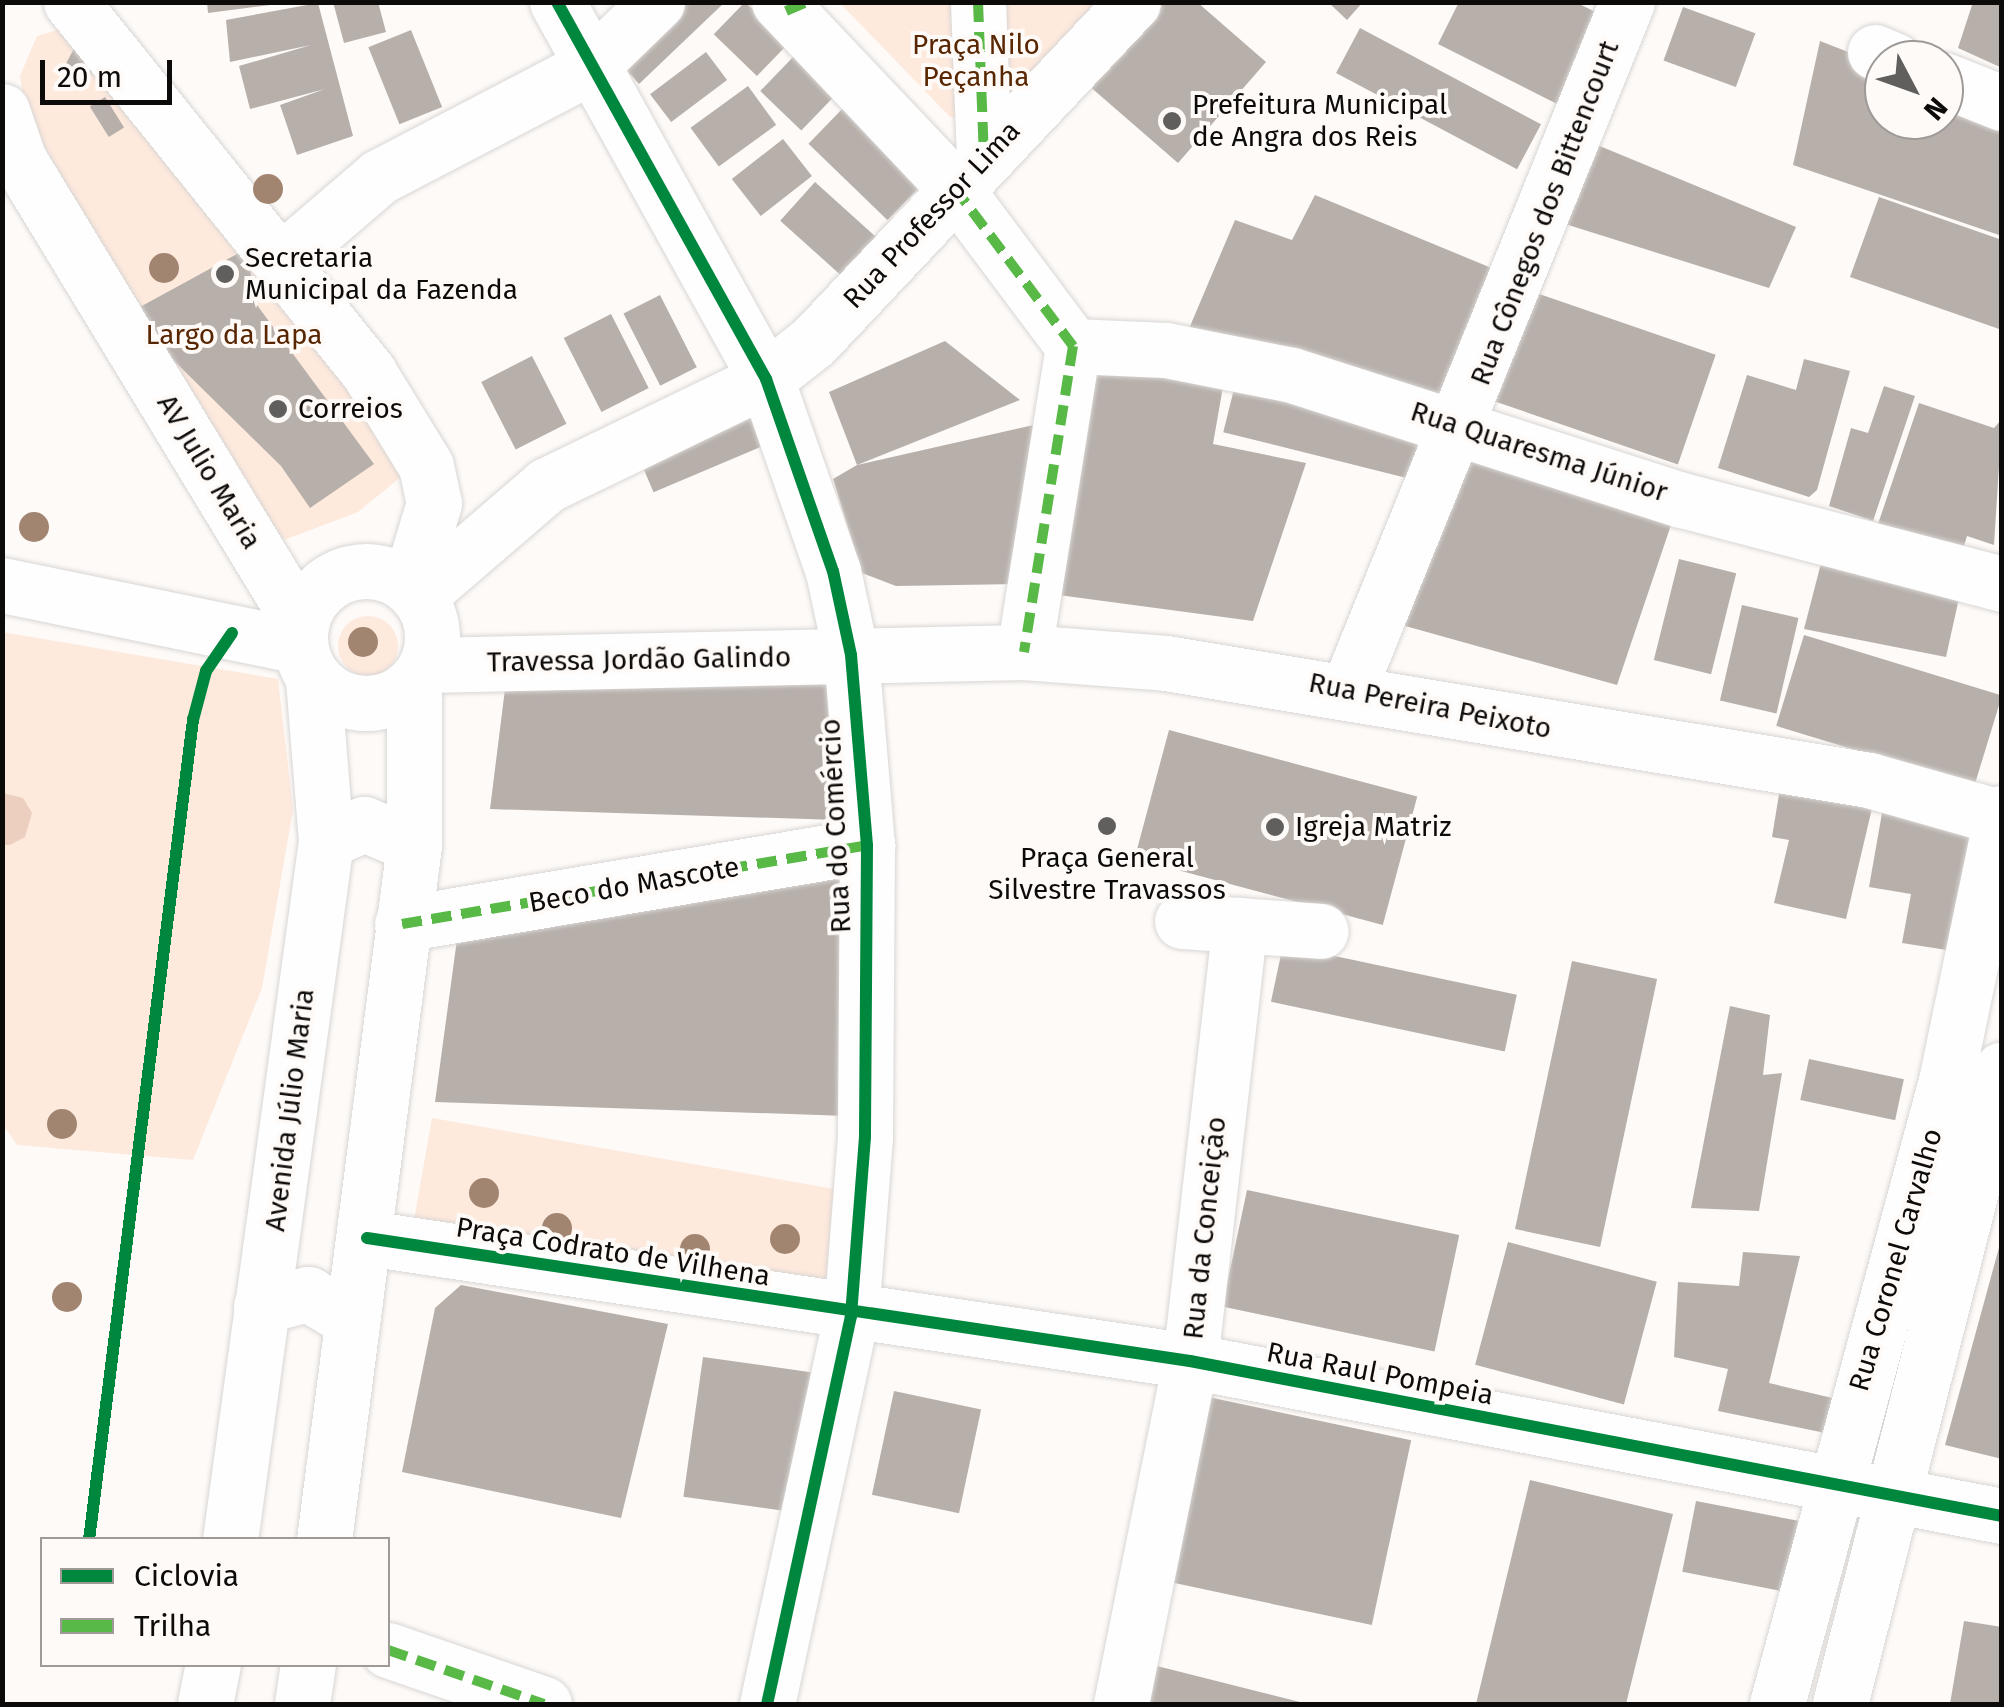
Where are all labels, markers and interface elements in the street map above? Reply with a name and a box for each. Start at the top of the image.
park label: Praça Nilo Peçanha [912,28,1040,94]
street label: Rua Cônegos dos Bittencourt [1464,36,1626,390]
scale bar [45,40,178,102]
north arrow [1864,40,1964,140]
text: 20 m [57,59,122,95]
place label: Prefeitura Municipal de Angra dos Reis [1192,88,1447,154]
text: N [1917,91,1954,127]
marker: Prefeitura Municipal de Angra dos Reis [1161,110,1183,132]
street label: Rua Professor Lima [837,114,1027,316]
place label: Secretaria Municipal da Fazenda [245,241,518,307]
marker: Secretaria Municipal da Fazenda [214,263,236,285]
park label: Largo da Lapa [145,318,323,352]
street label: AV Julio Maria [150,389,268,555]
place label: Correios [298,392,403,426]
street label: Rua Quaresma Júnior [1406,395,1672,509]
marker: Correios [267,398,289,420]
street label: Travessa Jordão Galindo [487,641,791,679]
street label: Rua Pereira Peixoto [1306,666,1554,746]
street label: Rua do Comércio [814,718,858,934]
place label: Igreja Matriz [1295,810,1452,844]
marker: Praça General Silvestre Travassos [1096,815,1118,837]
marker: Igreja Matriz [1264,816,1286,838]
place label: Praça General Silvestre Travassos [988,841,1226,907]
street label: Beco do Mascote [526,850,742,920]
street label: Avenida Júlio Maria [258,987,322,1233]
street label: Rua da Conceição [1177,1115,1233,1341]
street label: Rua Coronel Carvalho [1842,1125,1950,1395]
street label: Praça Codrato de Vilhena [453,1211,773,1293]
street label: Rua Raul Pompeia [1264,1336,1496,1412]
legend [40,1537,390,1667]
text: Ciclovia [134,1558,239,1594]
text: Trilha [134,1608,211,1644]

